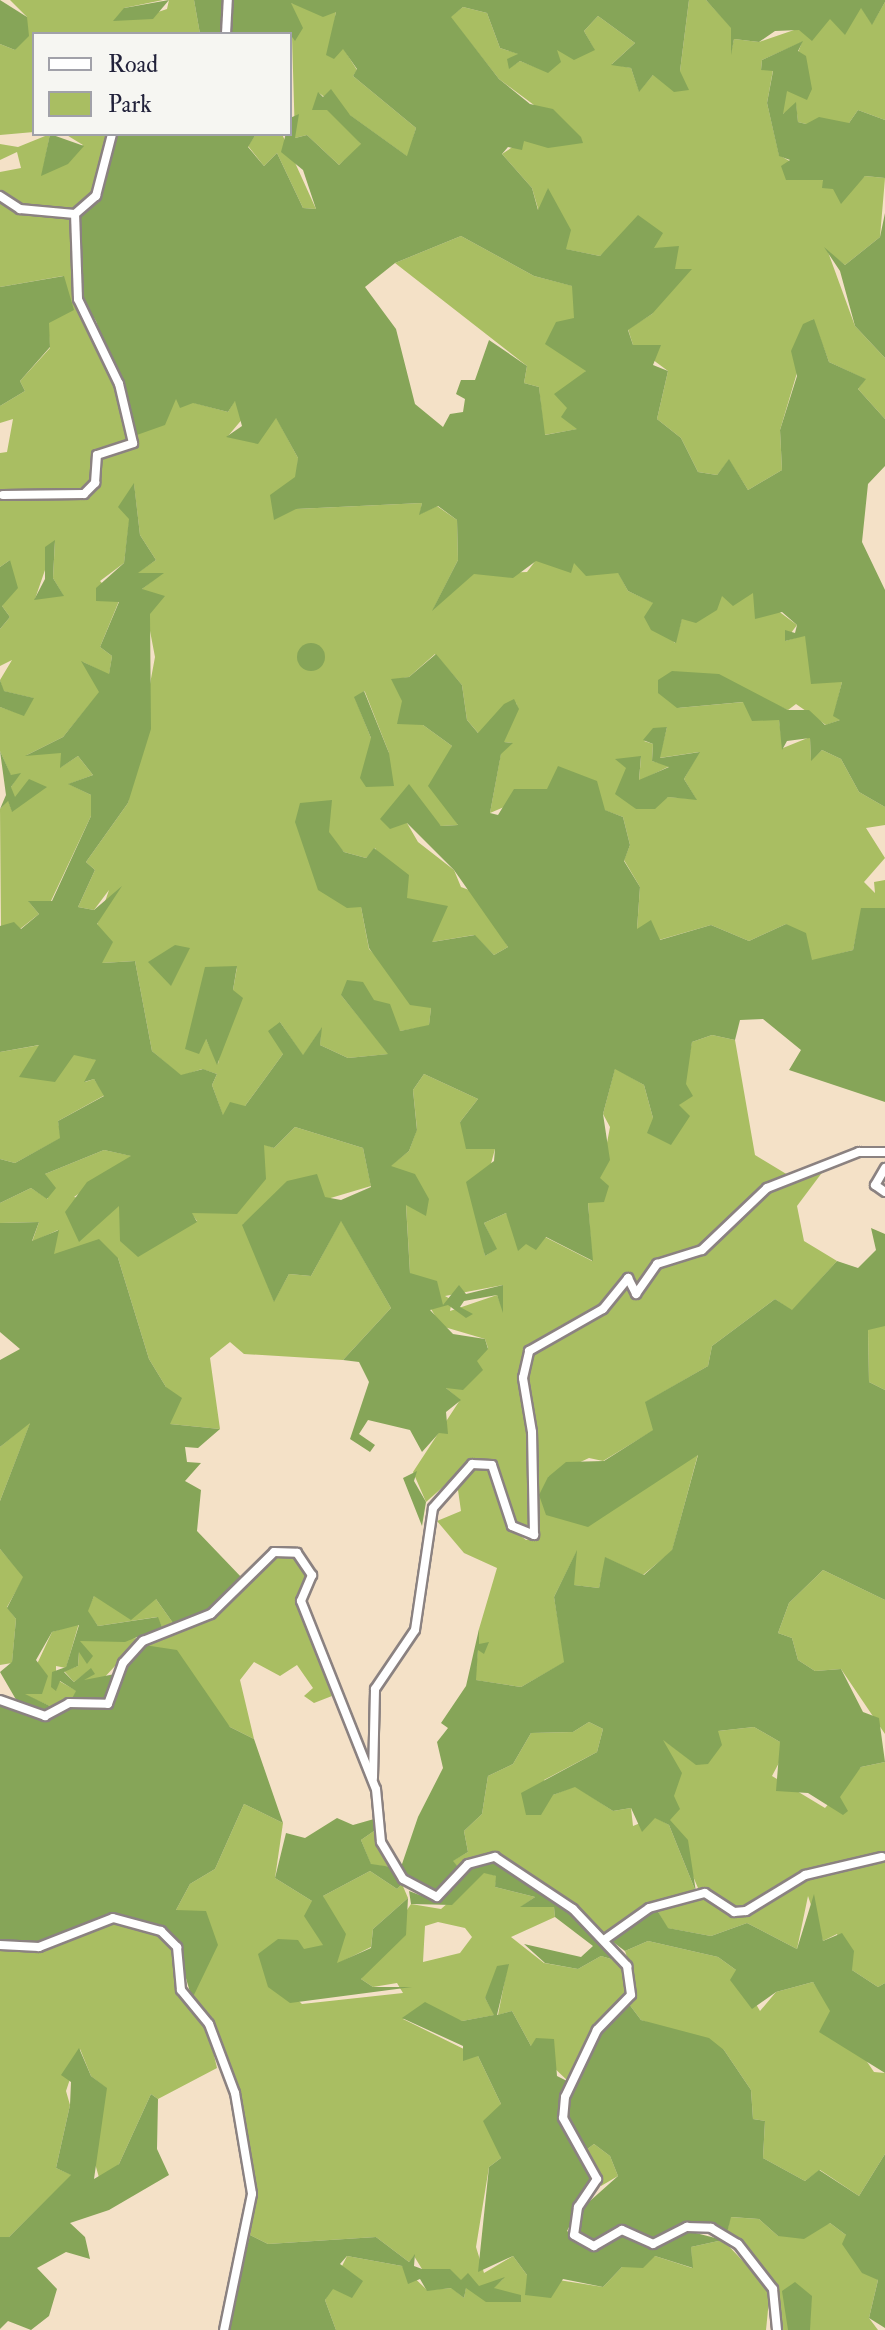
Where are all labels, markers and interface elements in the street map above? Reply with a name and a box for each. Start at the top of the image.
legend [32,32,292,136]
text: Road [108,49,158,80]
text: Park [108,89,152,120]

